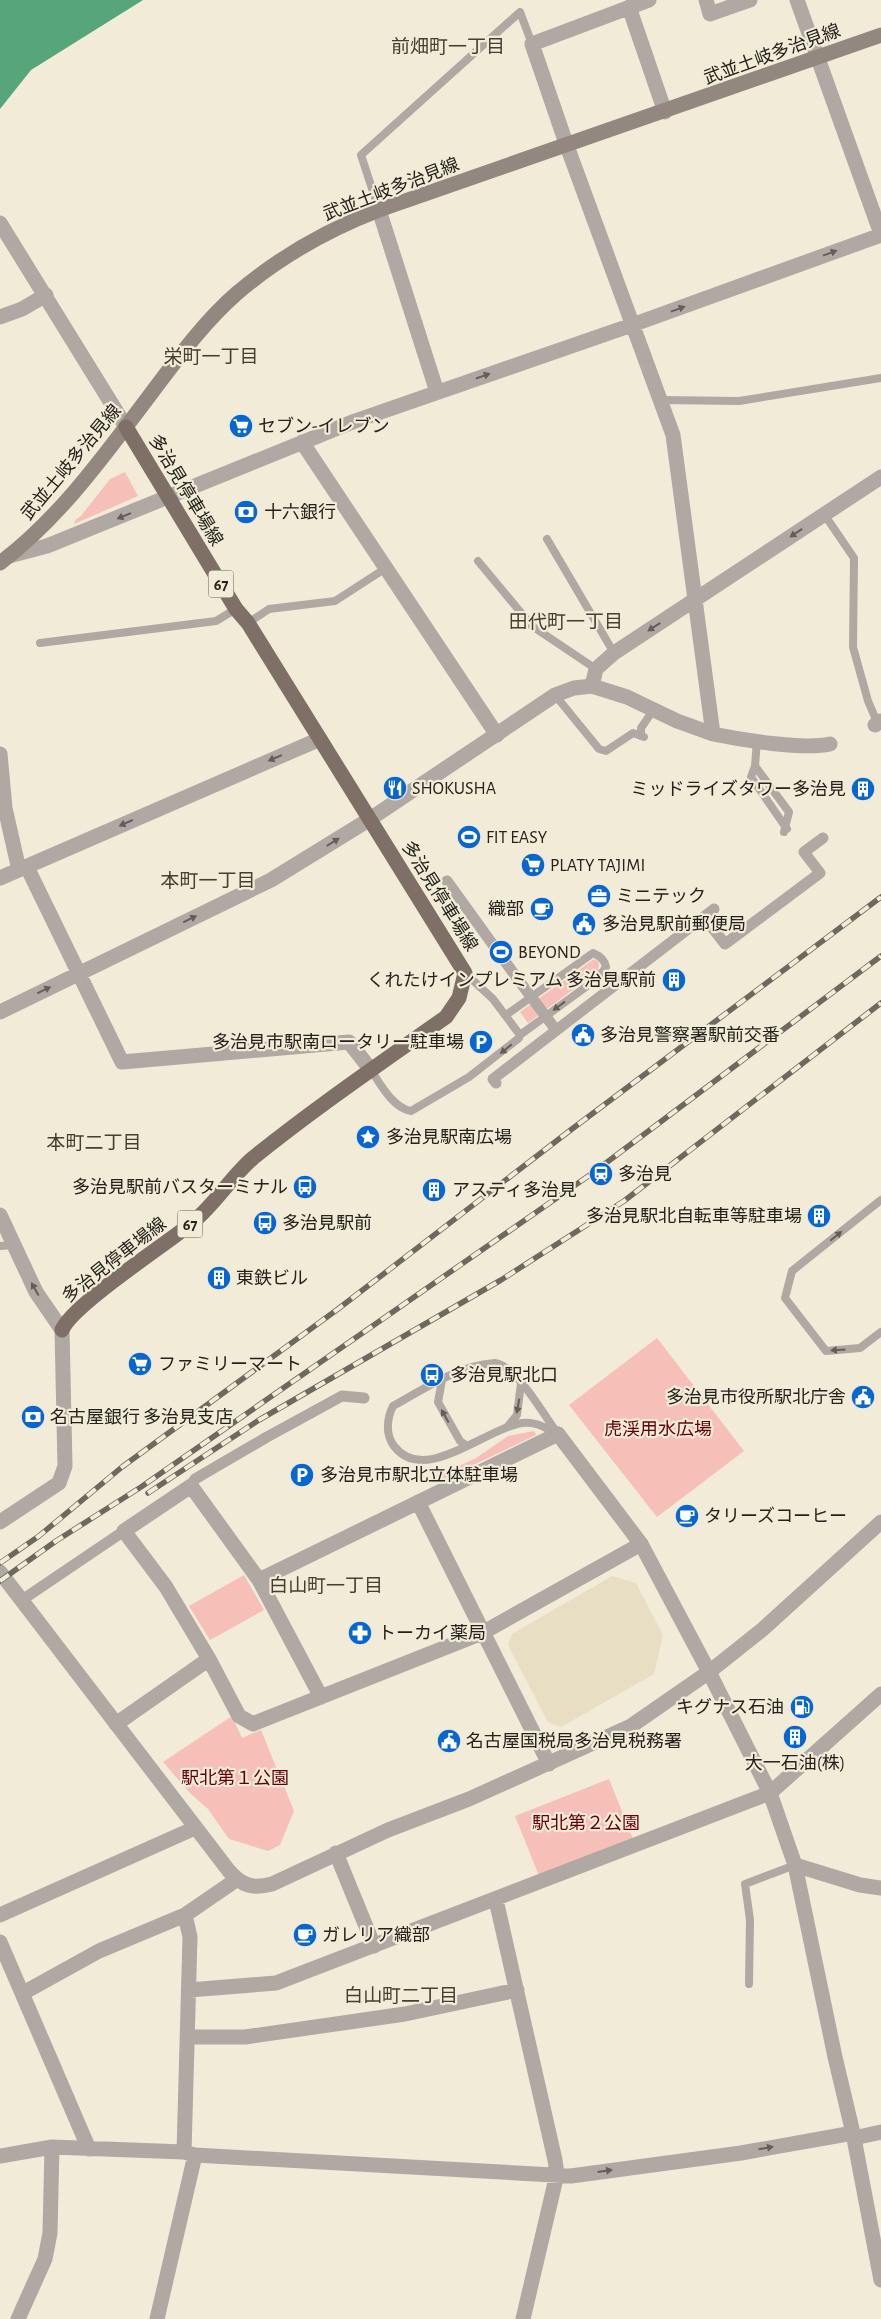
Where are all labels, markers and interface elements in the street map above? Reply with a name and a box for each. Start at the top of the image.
street label: 武並土岐多治見線 [701,20,843,88]
district label: 前畑町一丁目 [391,36,505,57]
street label: 武並土岐多治見線 [320,154,462,224]
one-way arrow [823,249,838,256]
one-way arrow [670,305,685,312]
district label: 栄町一丁目 [163,347,259,367]
one-way arrow [476,372,491,380]
street label: 武並土岐多治見線 [17,400,125,524]
supermarket icon: セブン-イレブン [228,413,254,439]
place label: セブン-イレブン [258,416,390,436]
street label: 多治見停車場線 [145,431,227,549]
bank icon: 十六銀行 [233,499,259,525]
place label: 十六銀行 [264,502,336,522]
one-way arrow [116,513,131,520]
one-way arrow [789,528,803,538]
road number: 67 [208,570,234,598]
district label: 田代町一丁目 [509,612,623,632]
one-way arrow [647,623,661,632]
one-way arrow [267,754,282,762]
restaurant icon: SHOKUSHA [382,775,408,801]
building icon: ミッドライズタワー多治見 [850,776,876,802]
place label: ミッドライズタワー多治見 [631,779,846,799]
place label: SHOKUSHA [412,780,497,798]
one-way arrow [119,819,133,827]
sports icon: FIT EASY [456,824,482,850]
place label: FIT EASY [486,829,548,847]
street label: 多治見停車場線 [398,837,482,955]
one-way arrow [326,838,339,847]
supermarket icon: PLATY TAJIMI [520,852,546,878]
place label: PLATY TAJIMI [550,857,645,875]
district label: 本町一丁目 [160,871,256,891]
office icon: ミニテック [586,883,612,909]
place label: ミニテック [616,887,706,906]
cafe icon: 織部 [529,896,555,922]
place label: 織部 [488,900,524,919]
public building icon: 多治見駅前郵便局 [571,911,597,937]
place label: 多治見駅前郵便局 [602,914,746,934]
one-way arrow [183,915,197,923]
sports icon: BEYOND [488,939,514,965]
place label: BEYOND [518,944,581,962]
building icon: くれたけインプレミアム 多治見駅前 [661,967,687,993]
place label: くれたけインプレミアム 多治見駅前 [367,970,656,990]
one-way arrow [37,986,51,994]
one-way arrow [553,1001,566,1011]
public building icon: 多治見警察署駅前交番 [570,1022,596,1048]
place label: 多治見警察署駅前交番 [600,1025,780,1045]
parking icon: 多治見市駅南ロータリー駐車場 [468,1029,494,1055]
place label: 多治見市駅南ロータリー駐車場 [212,1032,464,1052]
one-way arrow [499,1044,512,1055]
place icon: 多治見駅南広場 [355,1124,381,1150]
place label: 多治見駅南広場 [386,1127,512,1147]
district label: 本町二丁目 [46,1133,142,1153]
station icon: 多治見 [588,1161,614,1187]
place label: 多治見 [618,1164,672,1184]
bus stop icon: 多治見駅前バスターミナル [292,1174,318,1200]
place label: 多治見駅前バスターミナル [72,1177,288,1197]
building icon: アスティ多治見 [421,1177,447,1203]
place label: アスティ多治見 [452,1180,577,1200]
building icon: 多治見駅北自転車等駐車場 [806,1203,832,1229]
place label: 多治見駅北自転車等駐車場 [586,1206,802,1226]
road number: 67 [178,1210,202,1238]
bus stop icon: 多治見駅前 [252,1210,278,1236]
street label: 多治見停車場線 [58,1213,170,1307]
place label: 多治見駅前 [282,1213,372,1233]
one-way arrow [829,1230,842,1241]
building icon: 東鉄ビル [206,1265,232,1291]
place label: 東鉄ビル [236,1269,308,1288]
one-way arrow [31,1283,40,1296]
one-way arrow [830,1346,846,1354]
supermarket icon: ファミリーマート [127,1351,153,1377]
place label: ファミリーマート [158,1356,302,1374]
bus stop icon: 多治見駅北口 [419,1362,445,1388]
place label: 多治見駅北口 [450,1365,558,1385]
public building icon: 多治見市役所駅北庁舎 [850,1384,876,1410]
place label: 多治見市役所駅北庁舎 [666,1387,846,1407]
one-way arrow [514,1398,522,1414]
bank icon: 名古屋銀行 多治見支店 [20,1404,46,1430]
place label: 名古屋銀行 多治見支店 [50,1407,233,1427]
one-way arrow [441,1408,449,1423]
park label: 虎渓用水広場 [604,1420,712,1439]
parking icon: 多治見市駅北立体駐車場 [289,1462,315,1488]
place label: 多治見市駅北立体駐車場 [320,1465,518,1485]
cafe icon: タリーズコーヒー [674,1503,700,1529]
place label: タリーズコーヒー [704,1506,847,1526]
district label: 白山町一丁目 [269,1575,383,1596]
pharmacy icon: トーカイ薬局 [347,1620,373,1646]
place label: トーカイ薬局 [378,1624,486,1643]
fuel station icon: キグナス石油 [789,1694,815,1720]
place label: キグナス石油 [676,1697,784,1717]
building icon: 大一石油(株) [782,1724,808,1750]
public building icon: 名古屋国税局多治見税務署 [436,1728,462,1754]
place label: 名古屋国税局多治見税務署 [466,1731,682,1751]
place label: 大一石油(株) [745,1754,845,1773]
park label: 駅北第１公園 [181,1768,289,1788]
park label: 駅北第２公園 [532,1813,640,1833]
cafe icon: ガレリア織部 [292,1922,318,1948]
place label: ガレリア織部 [322,1926,430,1945]
district label: 白山町二丁目 [344,1985,458,2006]
one-way arrow [758,2144,774,2152]
one-way arrow [597,2167,613,2175]

